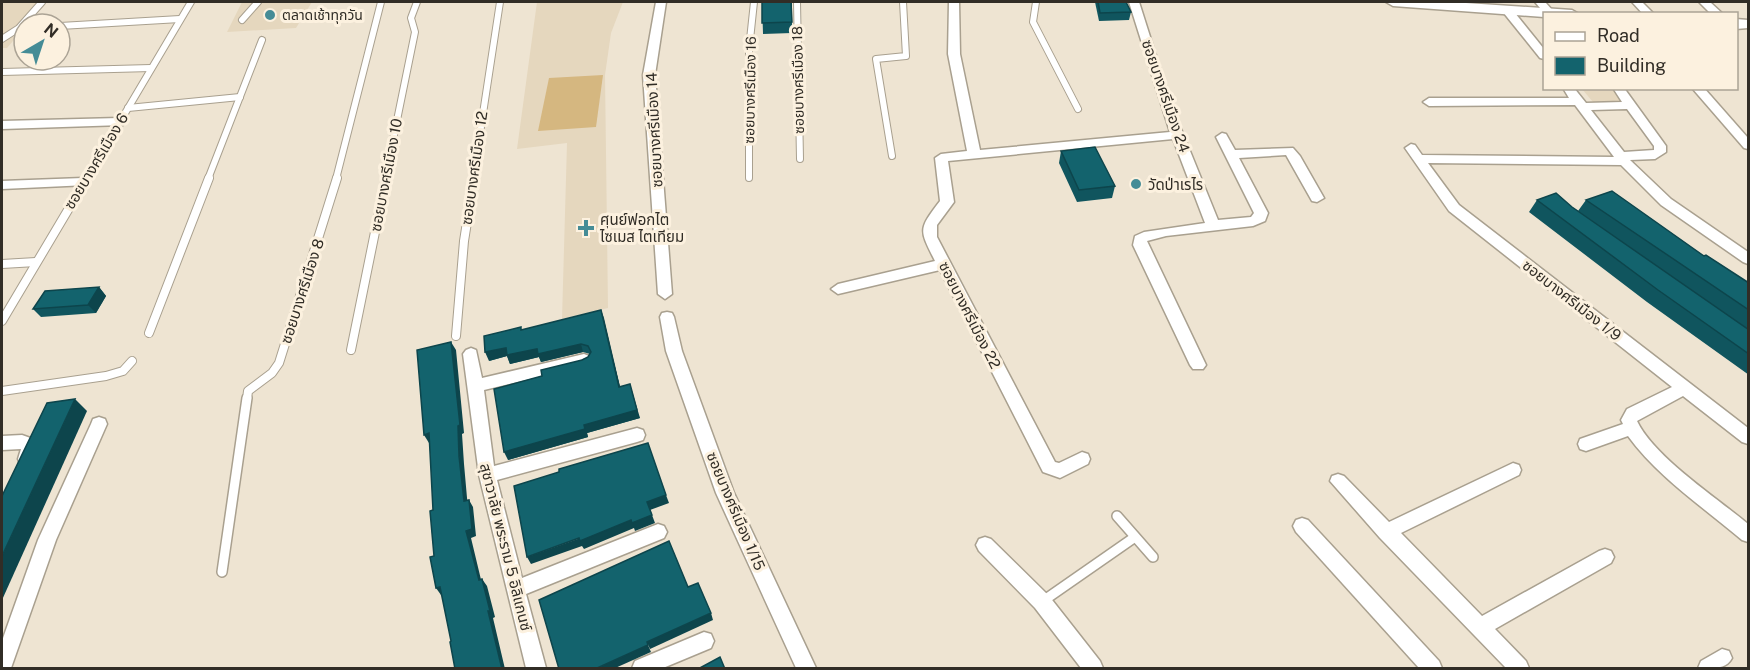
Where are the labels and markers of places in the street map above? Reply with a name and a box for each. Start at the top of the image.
place label: ตลาดเช้าทุกวัน [282,7,363,24]
marker: ตลาดเช้าทุกวัน [263,8,277,22]
place label: วัดป่าเรไร [1148,176,1203,193]
marker: วัดป่าเรไร [1129,177,1143,191]
place label: ศูนย์ฟอกไต ไซเมส ไตเทียม [599,211,684,245]
marker: ศูนย์ฟอกไต ไซเมส ไตเทียม [577,219,595,237]

